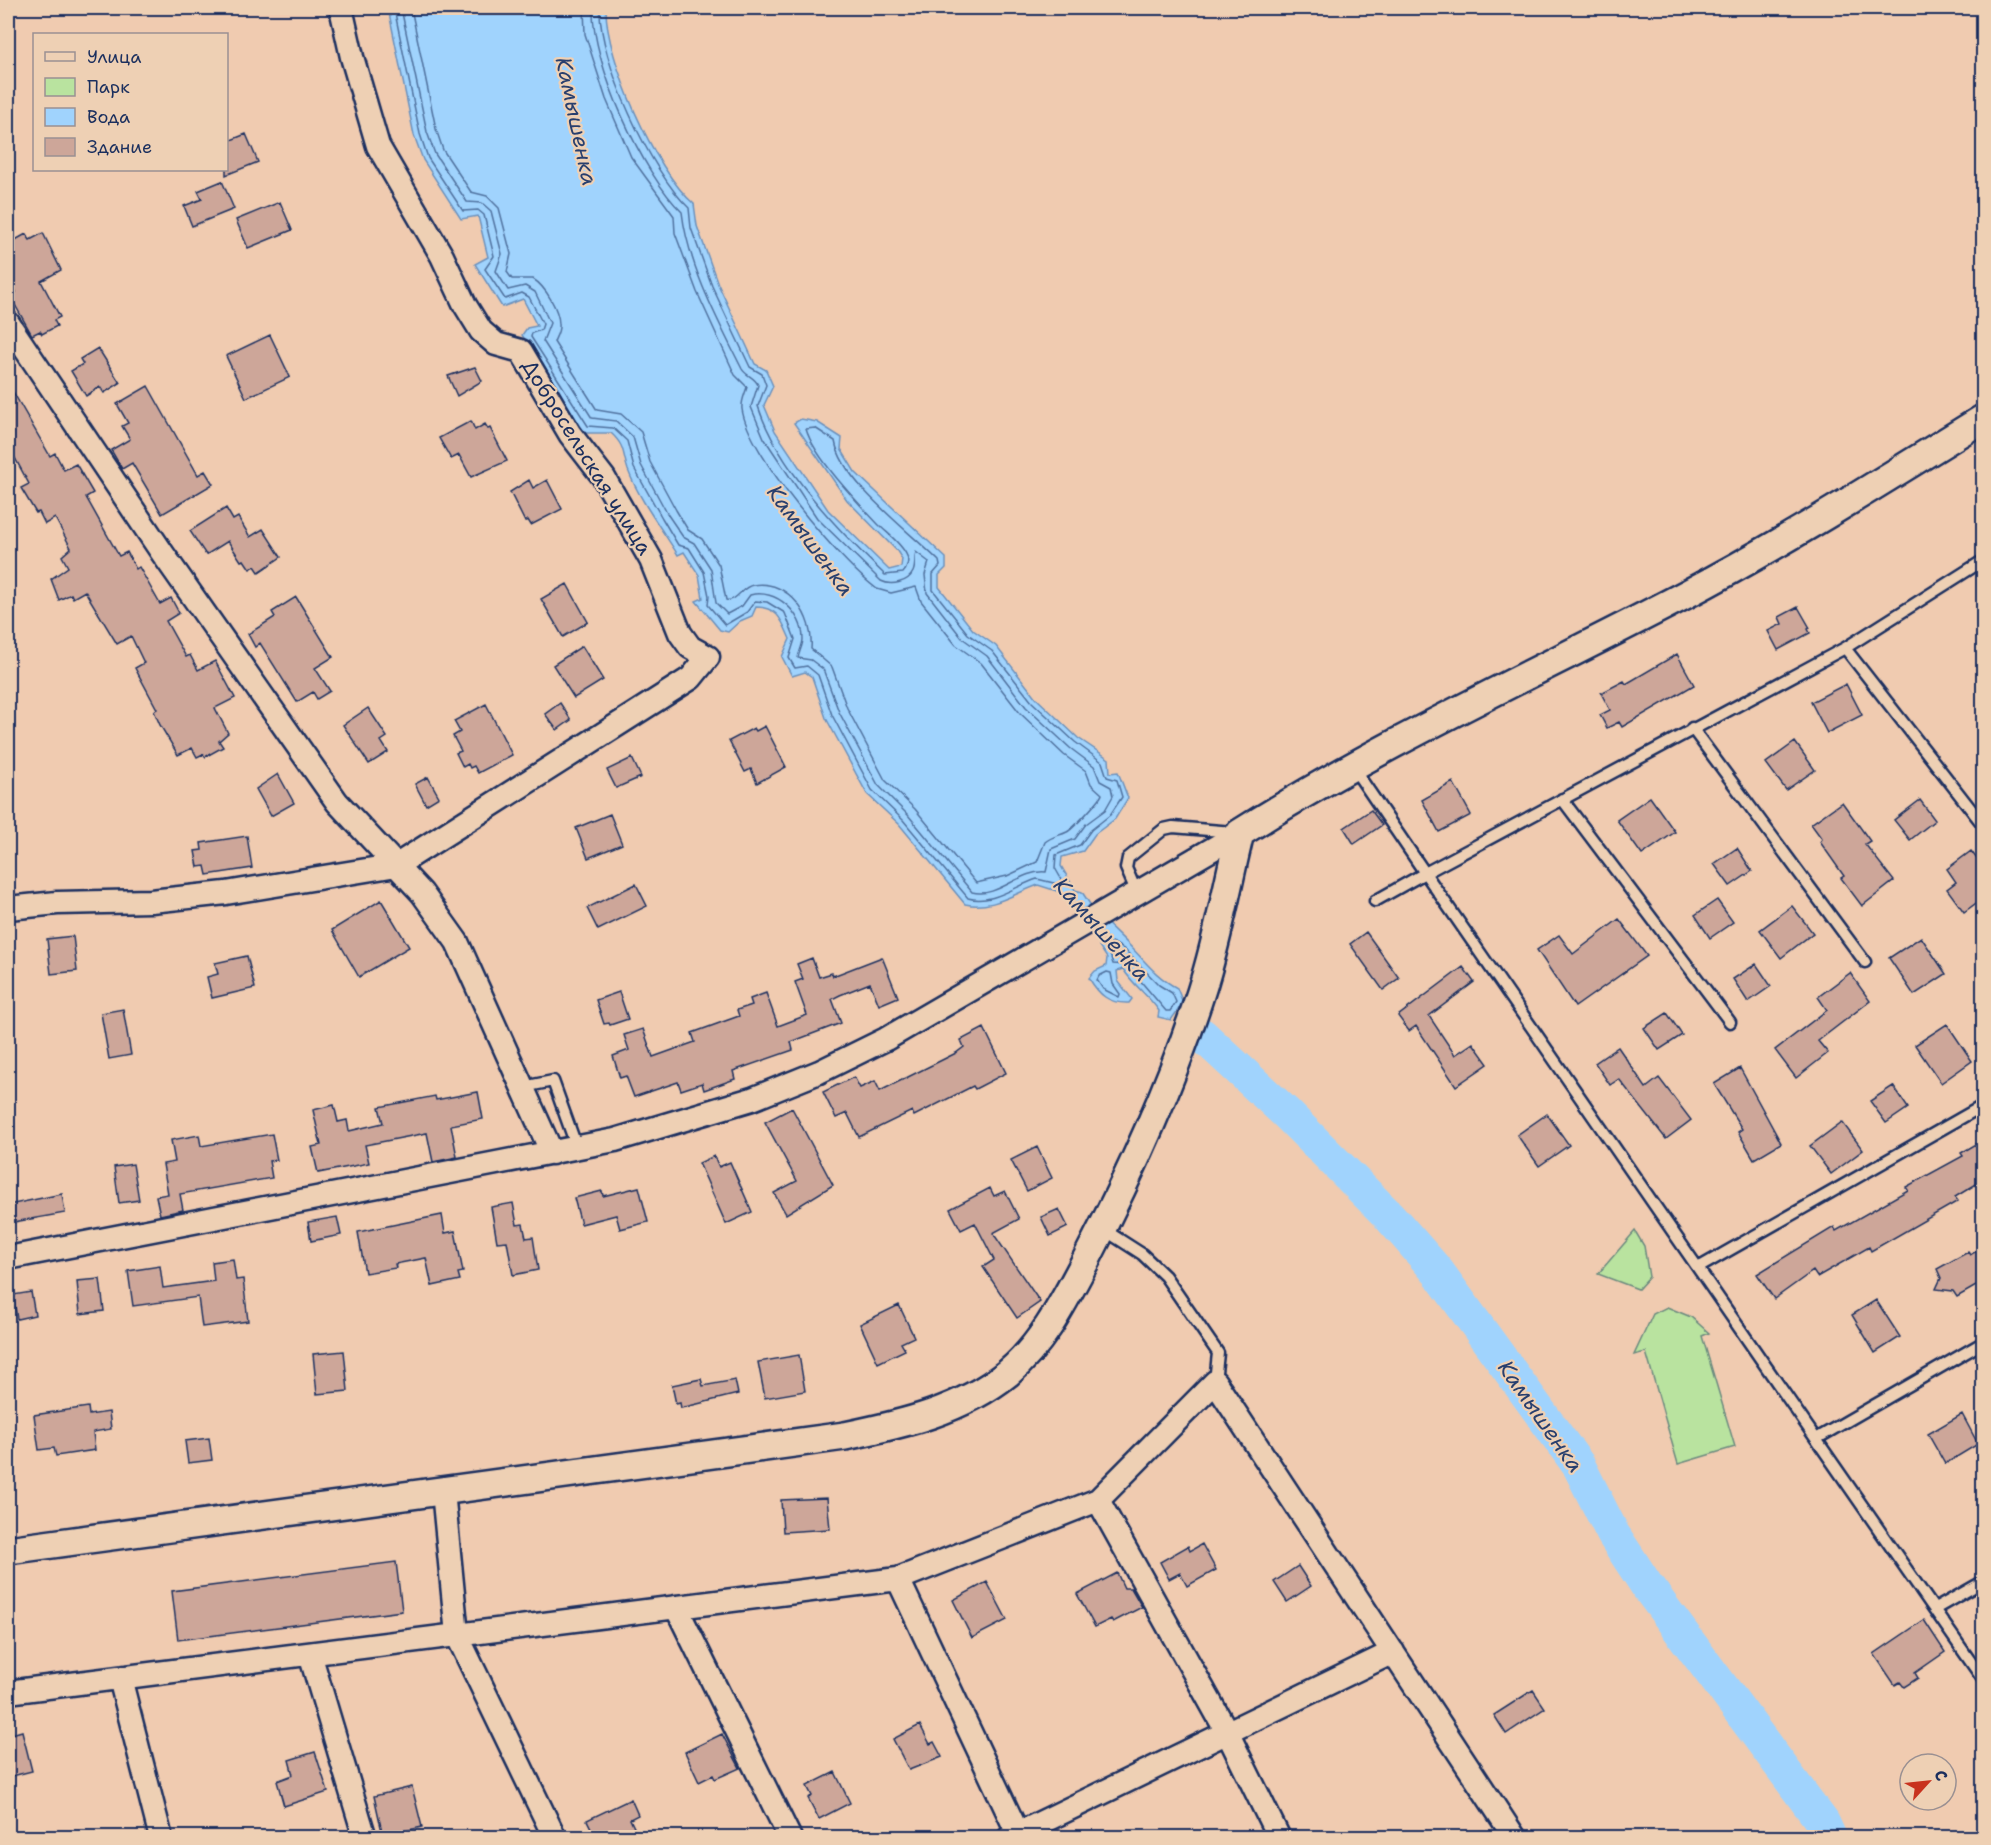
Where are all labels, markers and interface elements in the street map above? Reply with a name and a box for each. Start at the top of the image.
legend [33,33,228,171]
text: Улица [87,45,141,69]
water label: Камышенка [549,54,604,188]
text: Парк [87,75,130,99]
text: Вода [87,105,130,129]
text: Здание [87,135,152,159]
street label: Добросельская улица [515,354,659,560]
water label: Камышенка [760,479,861,602]
water label: Камышенка [1047,871,1156,988]
water label: Камышенка [1491,1354,1590,1478]
north arrow [1898,1752,1958,1812]
text: С [1929,1766,1953,1785]

